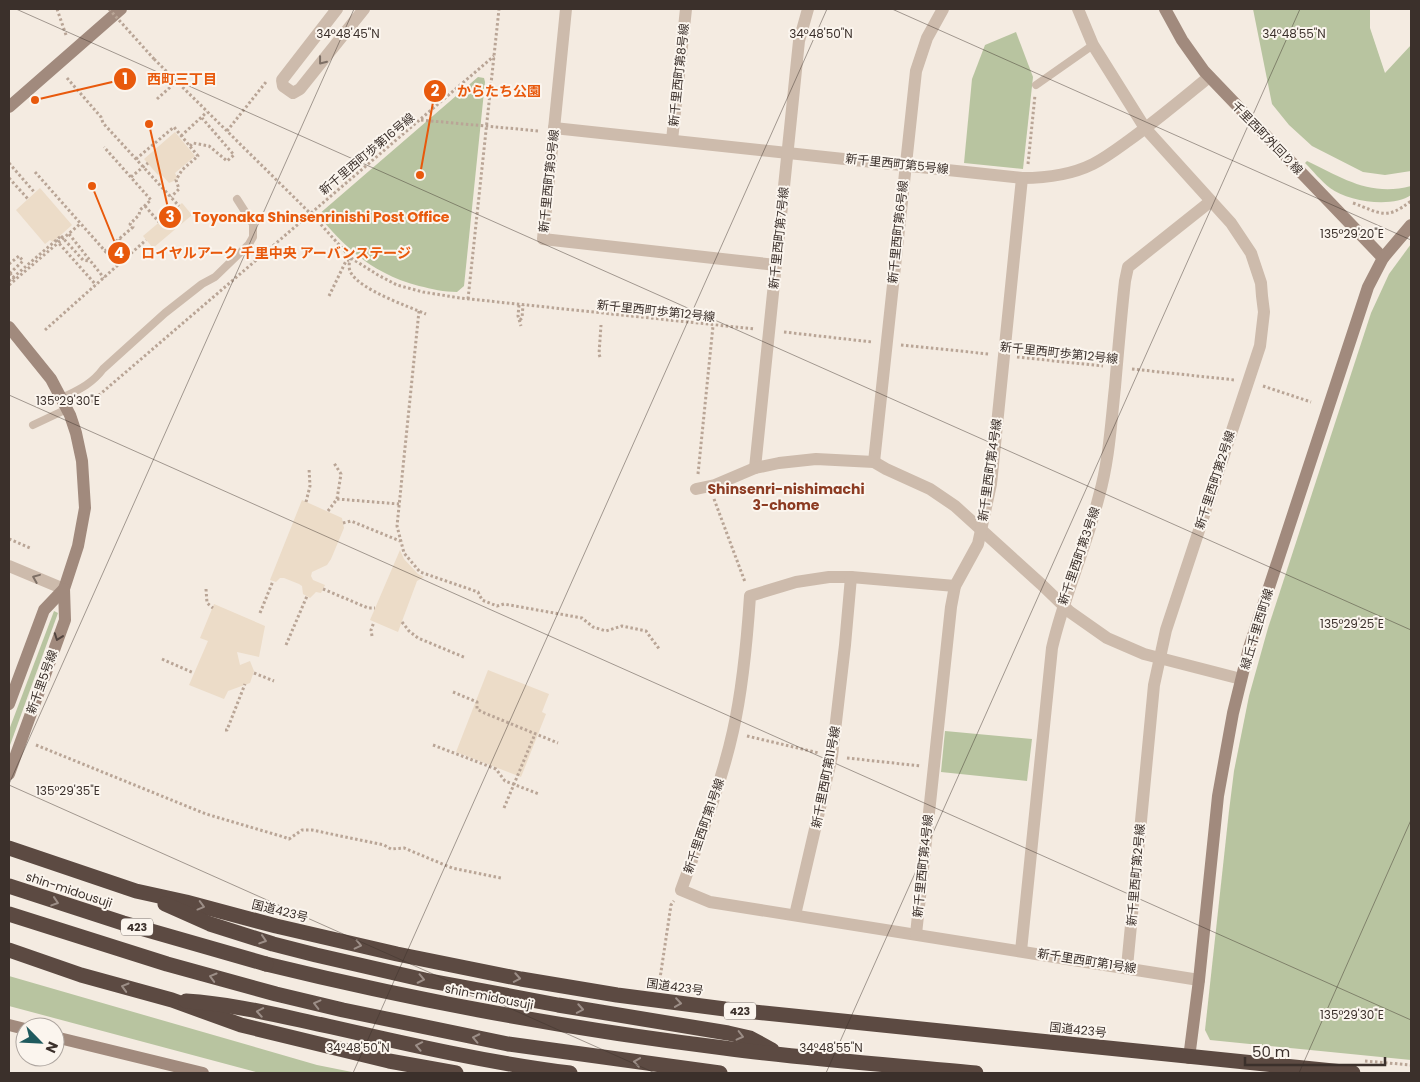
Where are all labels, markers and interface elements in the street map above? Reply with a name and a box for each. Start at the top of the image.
street label: 新千里西町第8号線 [665,23,692,127]
text: 34°48'45"N [316,25,380,42]
text: 34°48'50"N [789,25,853,42]
text: 34°48'55"N [1262,25,1326,42]
one-way arrow [320,55,328,64]
callout: 西町三丁目 [112,65,227,94]
text: 1 [122,68,128,89]
text: 西町三丁目 [147,69,217,89]
callout: からたち公園 [422,77,551,106]
text: 2 [431,80,440,101]
text: からたち公園 [457,81,541,101]
street label: 千里西町外回り線 [1228,97,1307,178]
street label: 新千里西町歩第16号線 [315,109,418,199]
street label: 新千里西町第9号線 [535,129,562,233]
street label: 新千里西町第5号線 [845,150,949,177]
street label: 新千里西町第6号線 [884,180,911,284]
street label: 新千里西町第7号線 [765,186,792,290]
callout: Toyonaka Shinsenrinishi Post Office [157,203,459,232]
text: 3 [165,206,175,227]
text: Toyonaka Shinsenrinishi Post Office [193,207,450,227]
text: 135°29'20"E [1320,225,1384,242]
callout: ロイヤルアーク 千里中央 アーバンステージ [106,239,421,268]
text: 4 [114,242,124,263]
text: ロイヤルアーク 千里中央 アーバンステージ [141,243,411,263]
street label: 新千里西町歩第12号線 [596,296,716,325]
street label: 新千里西町歩第12号線 [999,338,1119,367]
text: 135°29'30"E [36,392,100,409]
street label: 新千里西町第4号線 [974,417,1005,522]
street label: 新千里西町第2号線 [1191,428,1239,531]
district label: Shinsenri-nishimachi 3-chome [707,479,865,515]
street label: 新千里西町第3号線 [1054,504,1103,607]
one-way arrow [32,573,41,584]
street label: 緑丘千里西町線 [1236,586,1277,672]
text: 135°29'25"E [1320,615,1384,632]
one-way arrow [54,632,64,641]
street label: 新千里5号線 [22,647,61,716]
street label: 新千里西町第11号線 [807,724,844,829]
street label: 新千里西町第1号線 [679,776,728,876]
text: 135°29'35"E [36,782,100,799]
street label: 新千里西町第4号線 [909,814,936,918]
street label: 新千里西町第2号線 [1123,823,1148,927]
street label: shin-midousuji [24,868,115,912]
street label: 国道423号 [250,895,310,926]
one-way arrow [50,896,59,906]
one-way arrow [196,900,204,910]
road number: 423 [121,919,153,936]
one-way arrow [258,935,266,945]
one-way arrow [354,939,363,950]
street label: 新千里西町第1号線 [1036,944,1138,977]
one-way arrow [209,972,217,982]
one-way arrow [513,972,522,983]
one-way arrow [416,973,425,983]
street label: 国道423号 [645,974,705,999]
street label: shin-midousuji [443,980,535,1013]
one-way arrow [121,982,129,992]
one-way arrow [674,997,682,1008]
one-way arrow [313,999,322,1010]
road number: 423 [724,1002,756,1019]
one-way arrow [576,1003,585,1013]
text: 135°29'30"E [1320,1006,1384,1023]
one-way arrow [256,1007,265,1017]
north arrow [15,1017,65,1067]
street label: 国道423号 [1049,1018,1108,1041]
one-way arrow [736,1030,745,1041]
one-way arrow [472,1033,481,1043]
scale bar [1245,1034,1385,1066]
text: N [41,1038,63,1056]
text: 34°48'50"N [326,1039,390,1056]
text: 34°48'55"N [799,1039,863,1056]
text: 50 m [1252,1041,1290,1062]
one-way arrow [415,1042,423,1052]
one-way arrow [632,1057,640,1068]

